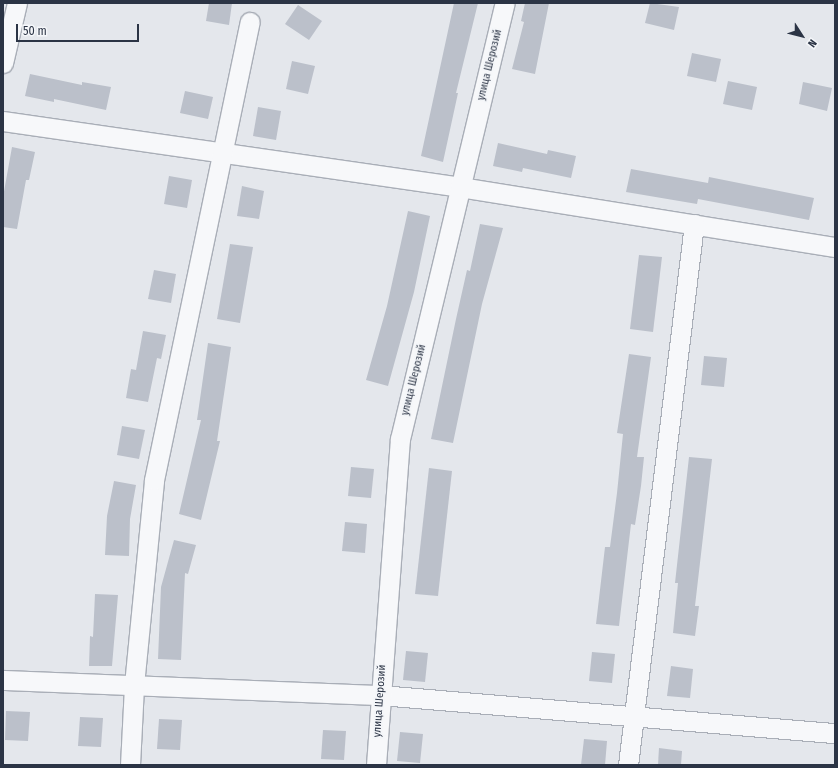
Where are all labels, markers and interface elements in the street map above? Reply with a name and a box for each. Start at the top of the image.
scale bar [18,16,141,42]
north arrow [782,16,822,56]
text: 50 m [23,24,47,38]
street label: улица Шерозий [475,28,505,102]
text: N [805,37,819,50]
street label: улица Шерозий [399,343,429,417]
street label: улица Шерозий [371,664,389,738]

